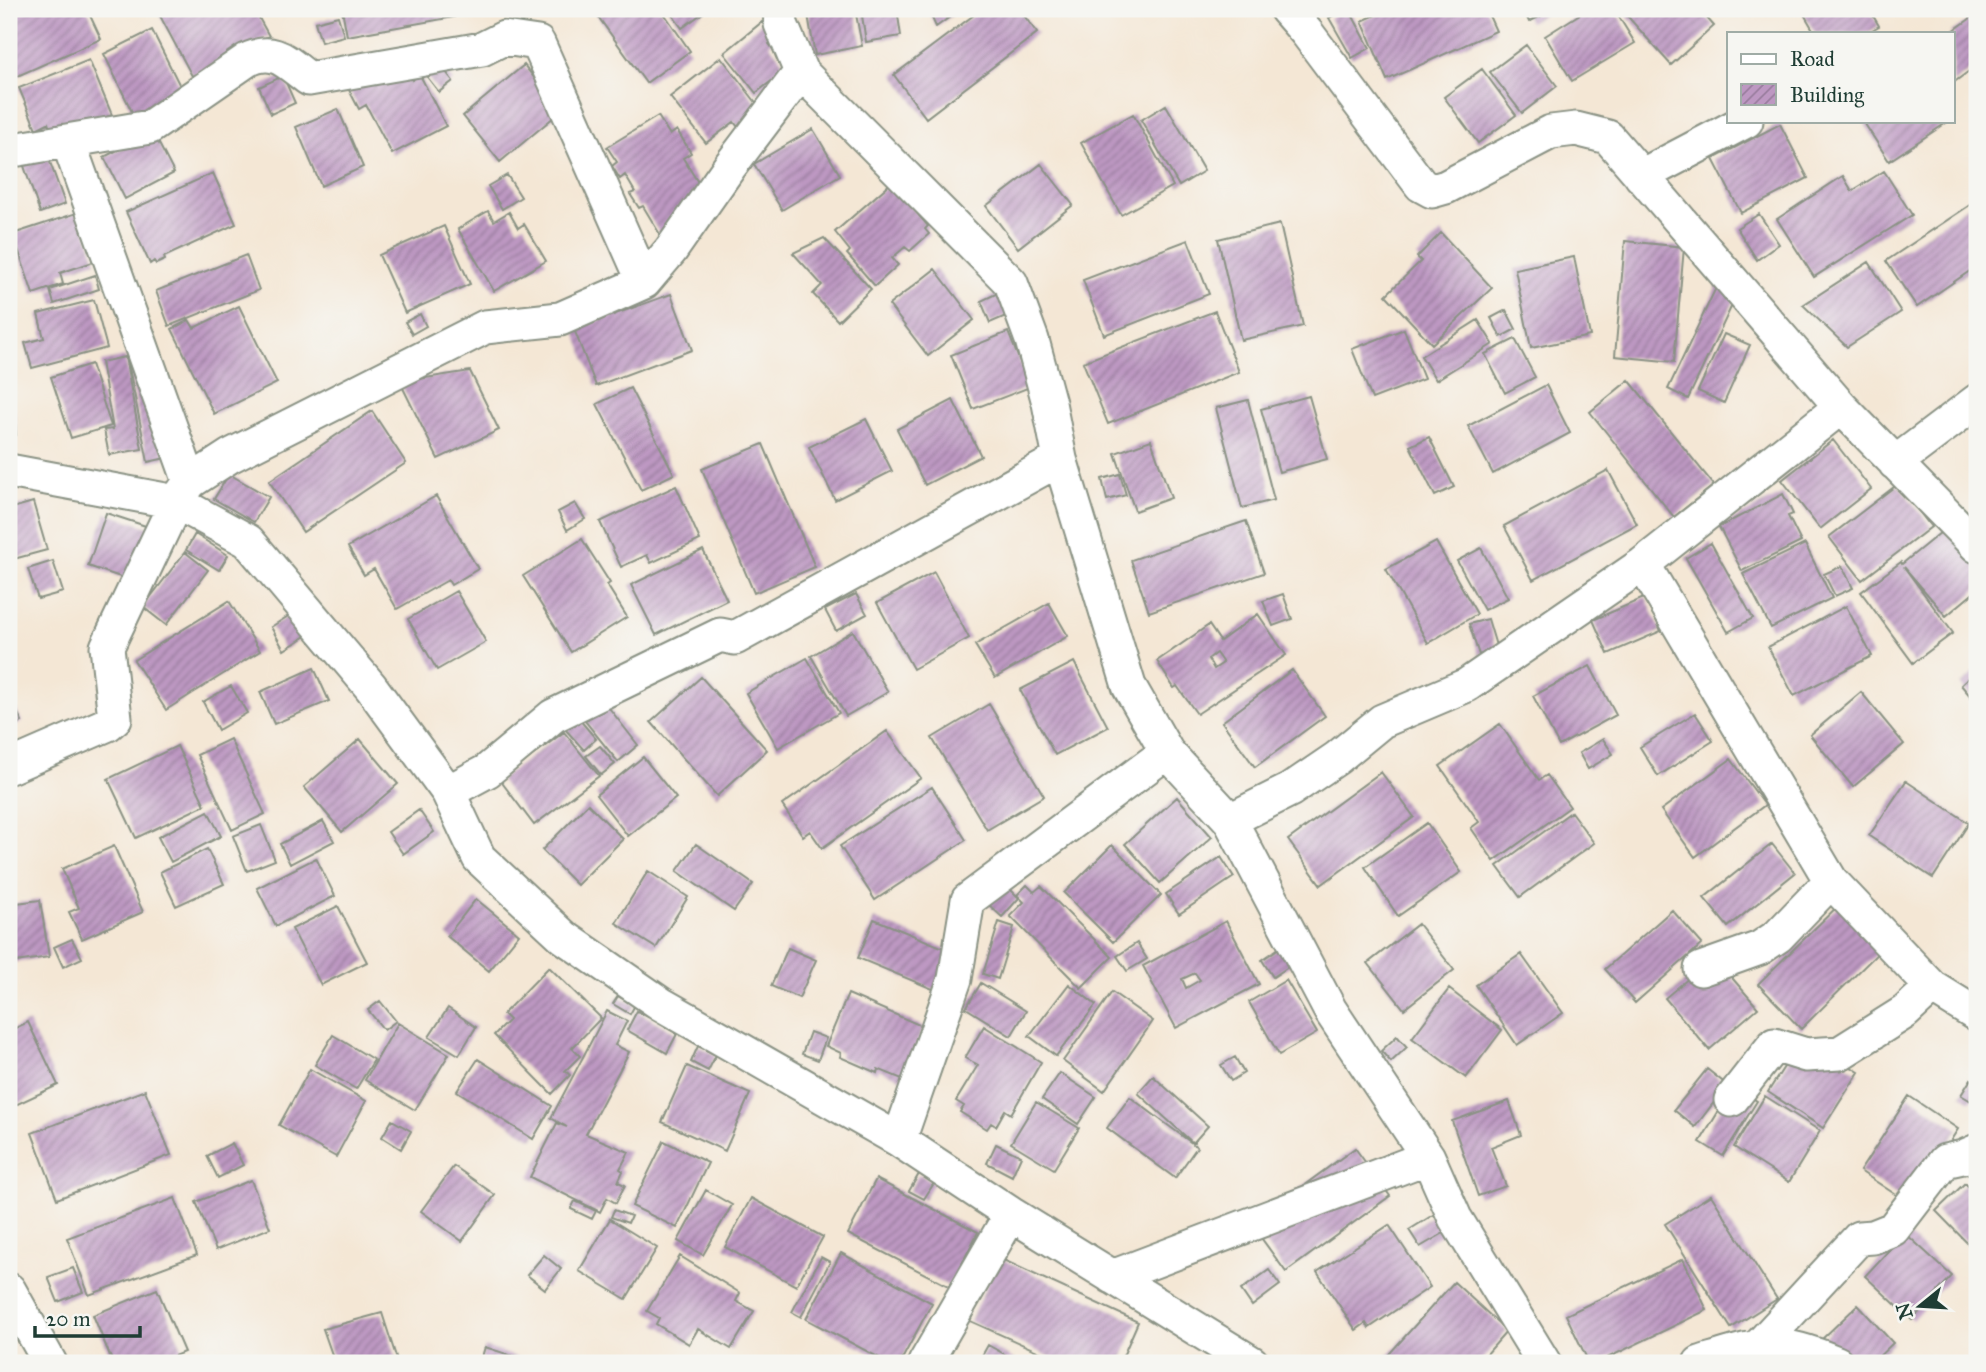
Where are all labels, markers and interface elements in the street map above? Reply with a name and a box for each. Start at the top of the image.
legend [1727,32,1954,122]
text: Road [1790,46,1835,72]
text: Building [1790,82,1864,108]
north arrow [1884,1270,1954,1340]
scale bar [35,1295,140,1339]
text: N [1891,1300,1918,1322]
text: 20 m [46,1306,91,1332]

